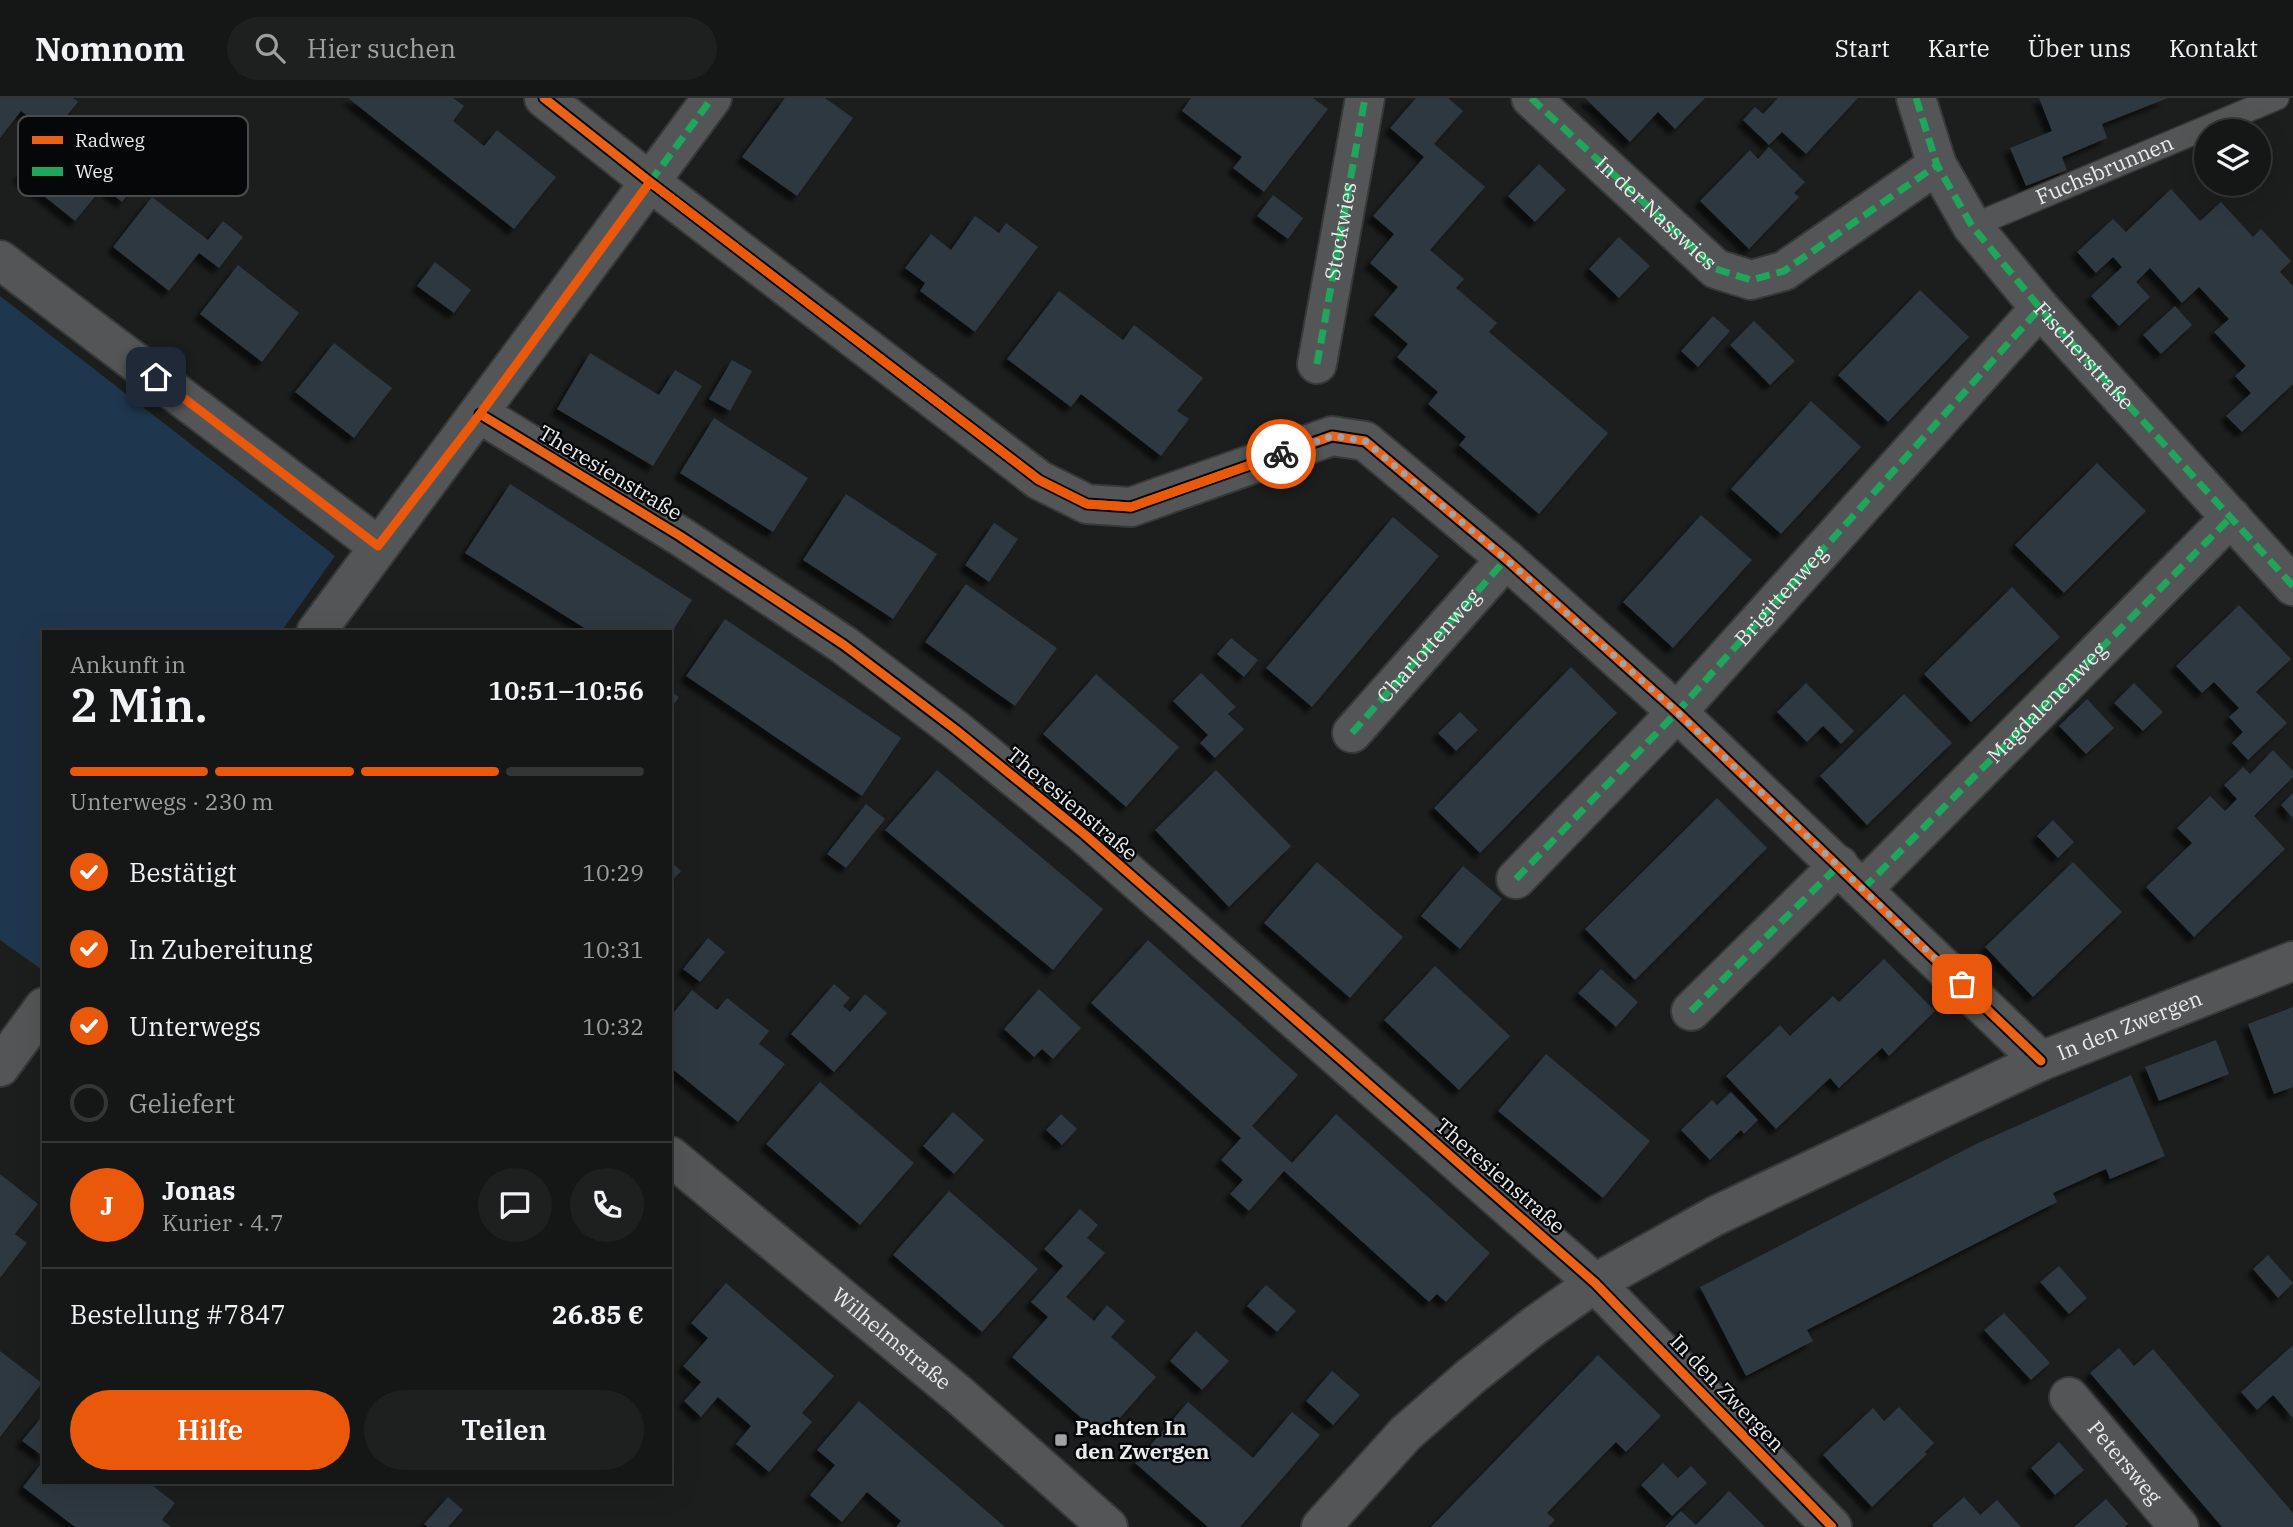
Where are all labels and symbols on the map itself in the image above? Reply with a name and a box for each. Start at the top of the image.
legend [18,116,248,196]
text: Radweg [75,128,146,152]
street label: Fuchsbrunnen [2031,128,2177,211]
street label: In der Nasswies [1590,149,1723,276]
text: Weg [75,159,114,183]
street label: Stockwies [1317,180,1363,282]
street label: Fischerstraße [2028,295,2141,415]
pin [126,347,186,407]
street label: Theresienstraße [533,418,688,526]
courier [1246,419,1316,489]
street label: Brigittenweg [1728,539,1833,652]
street label: Charlottenweg [1370,582,1487,709]
street label: Magdalenenweg [1980,635,2113,769]
street label: Theresienstraße [1001,740,1144,866]
pin [1932,954,1992,1014]
street label: In den Zwergen [2053,984,2206,1066]
street label: Theresienstraße [1430,1111,1571,1239]
street label: Wilhelmstraße [826,1281,957,1396]
street label: In den Zwergen [1664,1327,1791,1457]
place label: Pachten In den Zwergen [1075,1413,1210,1465]
street label: Petersweg [2082,1414,2169,1510]
marker: Pachten In den Zwergen [1053,1432,1069,1448]

